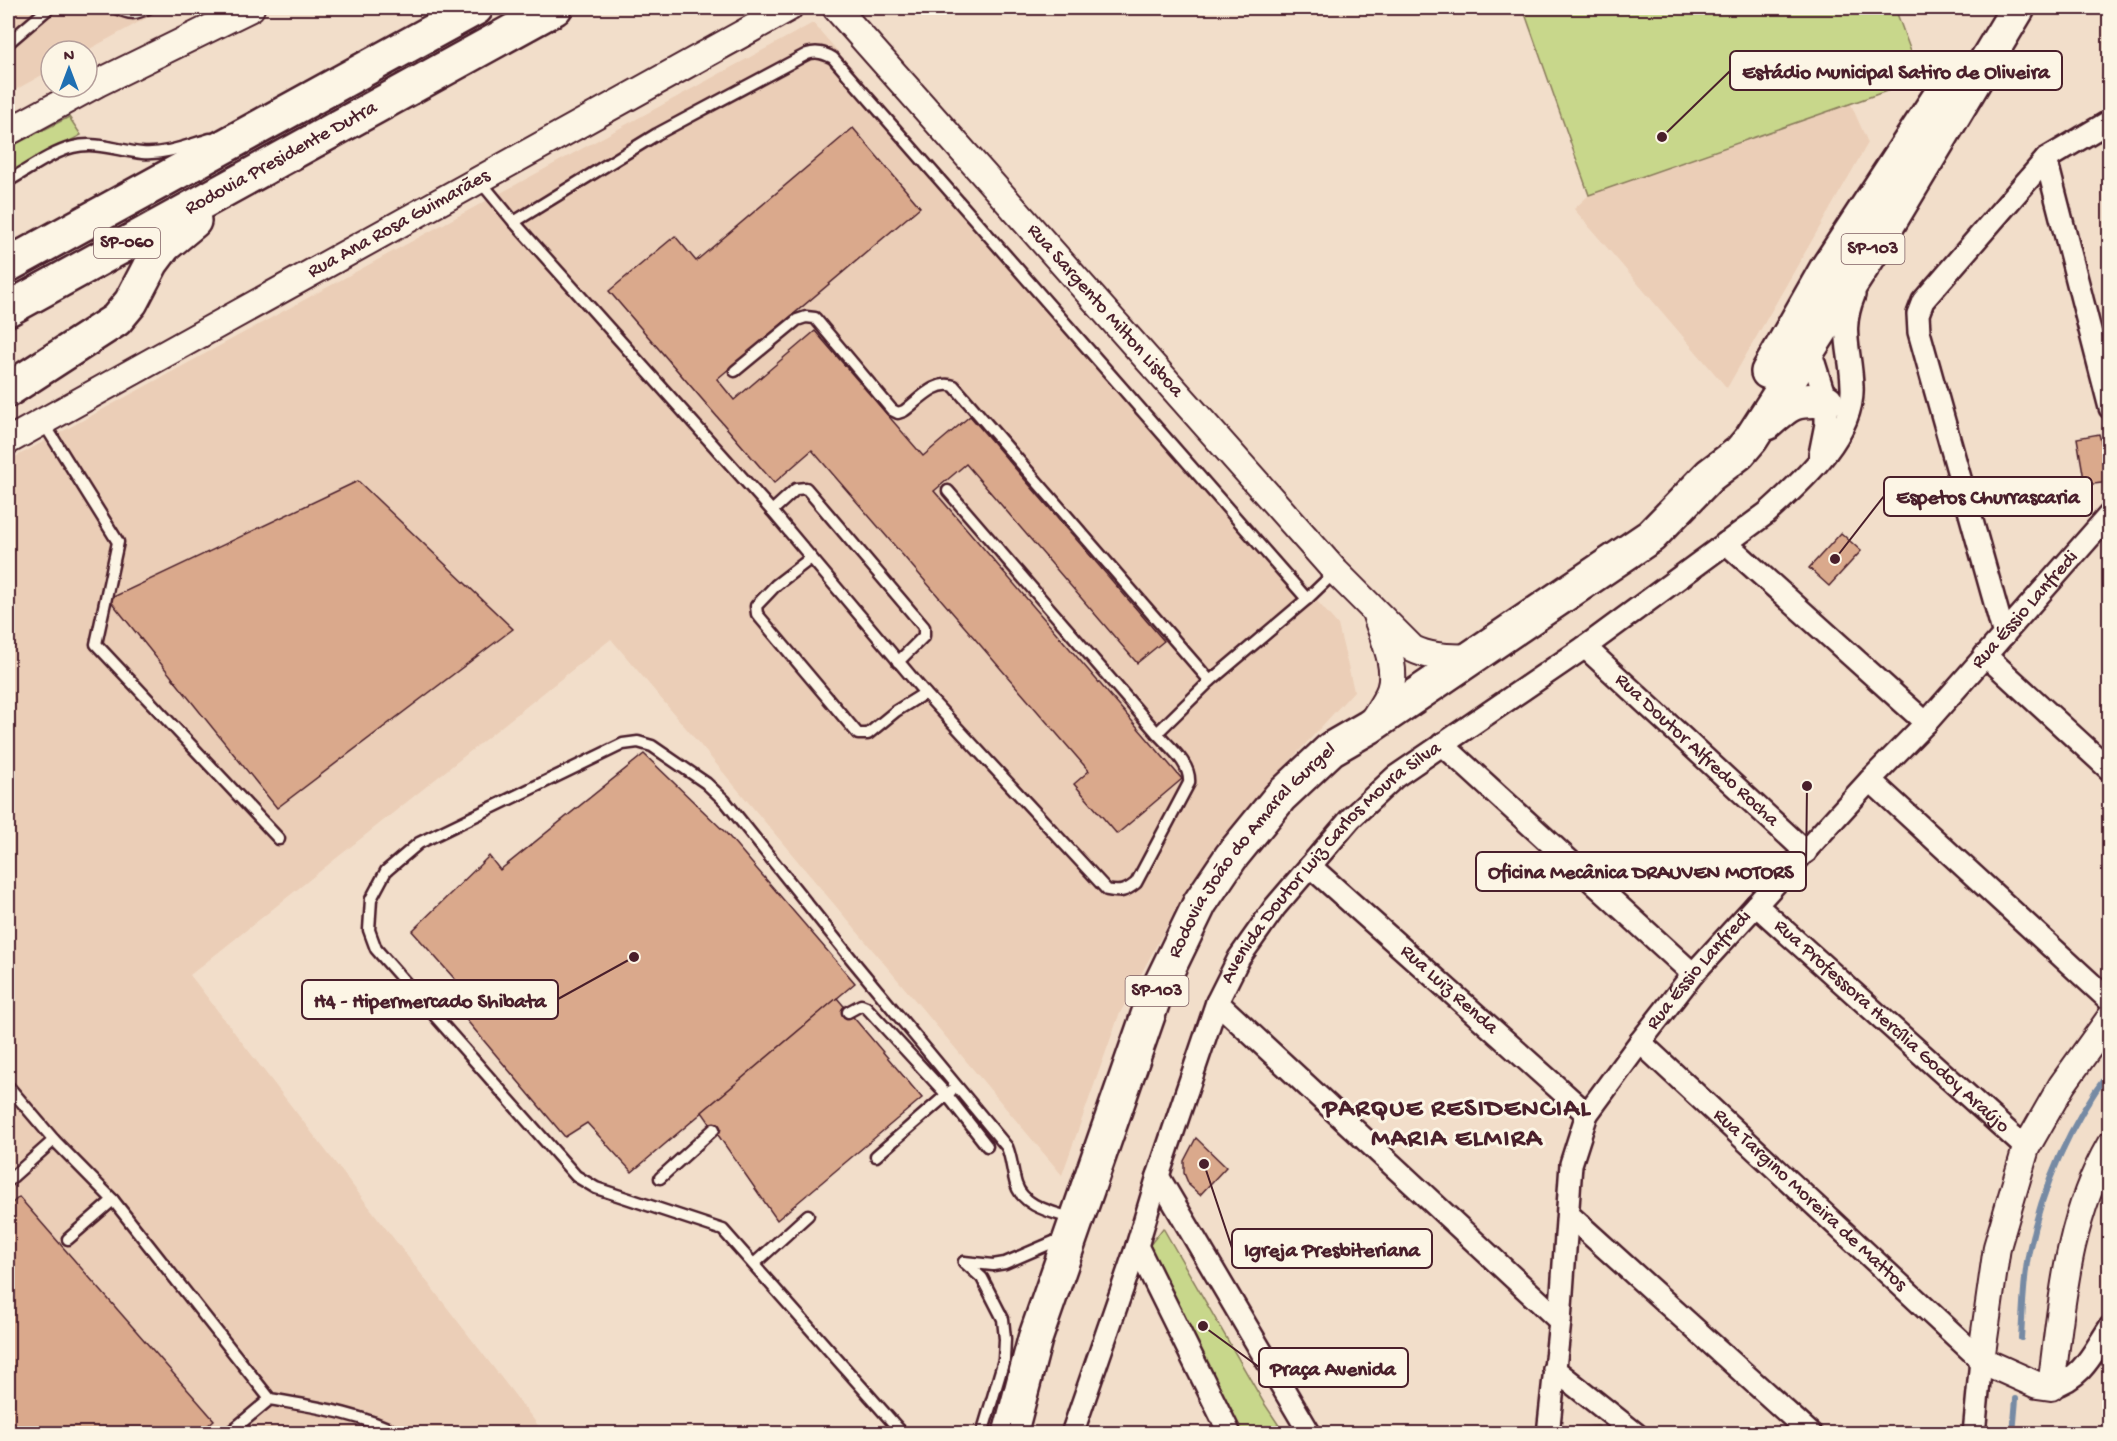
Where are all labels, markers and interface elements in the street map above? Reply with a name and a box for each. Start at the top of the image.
north arrow [39,39,99,99]
text: N [64,48,75,67]
callout: Estádio Municipal Satiro de Oliveira [1730,51,2062,90]
text: Estádio Municipal Satiro de Oliveira [1742,62,2051,87]
street label: Rodovia Presidente Dutra [181,96,382,221]
street label: Rua Ana Rosa Guimarães [304,164,495,284]
street label: Rua Sargento Milton Lisboa [1022,219,1188,403]
road number: SP-060 [94,228,160,258]
road number: SP-103 [1842,234,1904,264]
callout: Espetos Churrascaria [1884,477,2092,516]
text: Espetos Churrascaria [1896,487,2081,512]
street label: Rua Éssio Lanfredi [1967,546,2084,674]
street label: Rua Doutor Alfredo Rocha [1610,669,1784,833]
street label: Avenida Doutor Luiz Carlos Moura Silva [1216,737,1447,988]
street label: Rodovia João do Amaral Gurgel [1164,738,1339,962]
callout: Oficina Mecânica DRAUVEN MOTORS [1476,852,1806,891]
text: Oficina Mecânica DRAUVEN MOTORS [1488,862,1795,887]
street label: Rua Éssio Lanfredi [1642,906,1757,1035]
street label: Rua Professora Hercília Godoy Araújo [1769,915,2014,1139]
street label: Rua Luiz Renda [1395,940,1503,1040]
road number: SP-103 [1126,976,1188,1006]
callout: H4 - Hipermercado Shibata [302,980,558,1019]
text: H4 - Hipermercado Shibata [314,991,547,1016]
district label: PARQUE RESIDENCIAL MARIA ELMIRA [1321,1095,1591,1156]
street label: Rua Targino Moreira de Mattos [1708,1104,1912,1297]
callout: Igreja Presbiteriana [1232,1229,1432,1268]
text: Igreja Presbiteriana [1244,1240,1421,1265]
callout: Praça Avenida [1259,1348,1408,1387]
text: Praça Avenida [1269,1359,1397,1384]

